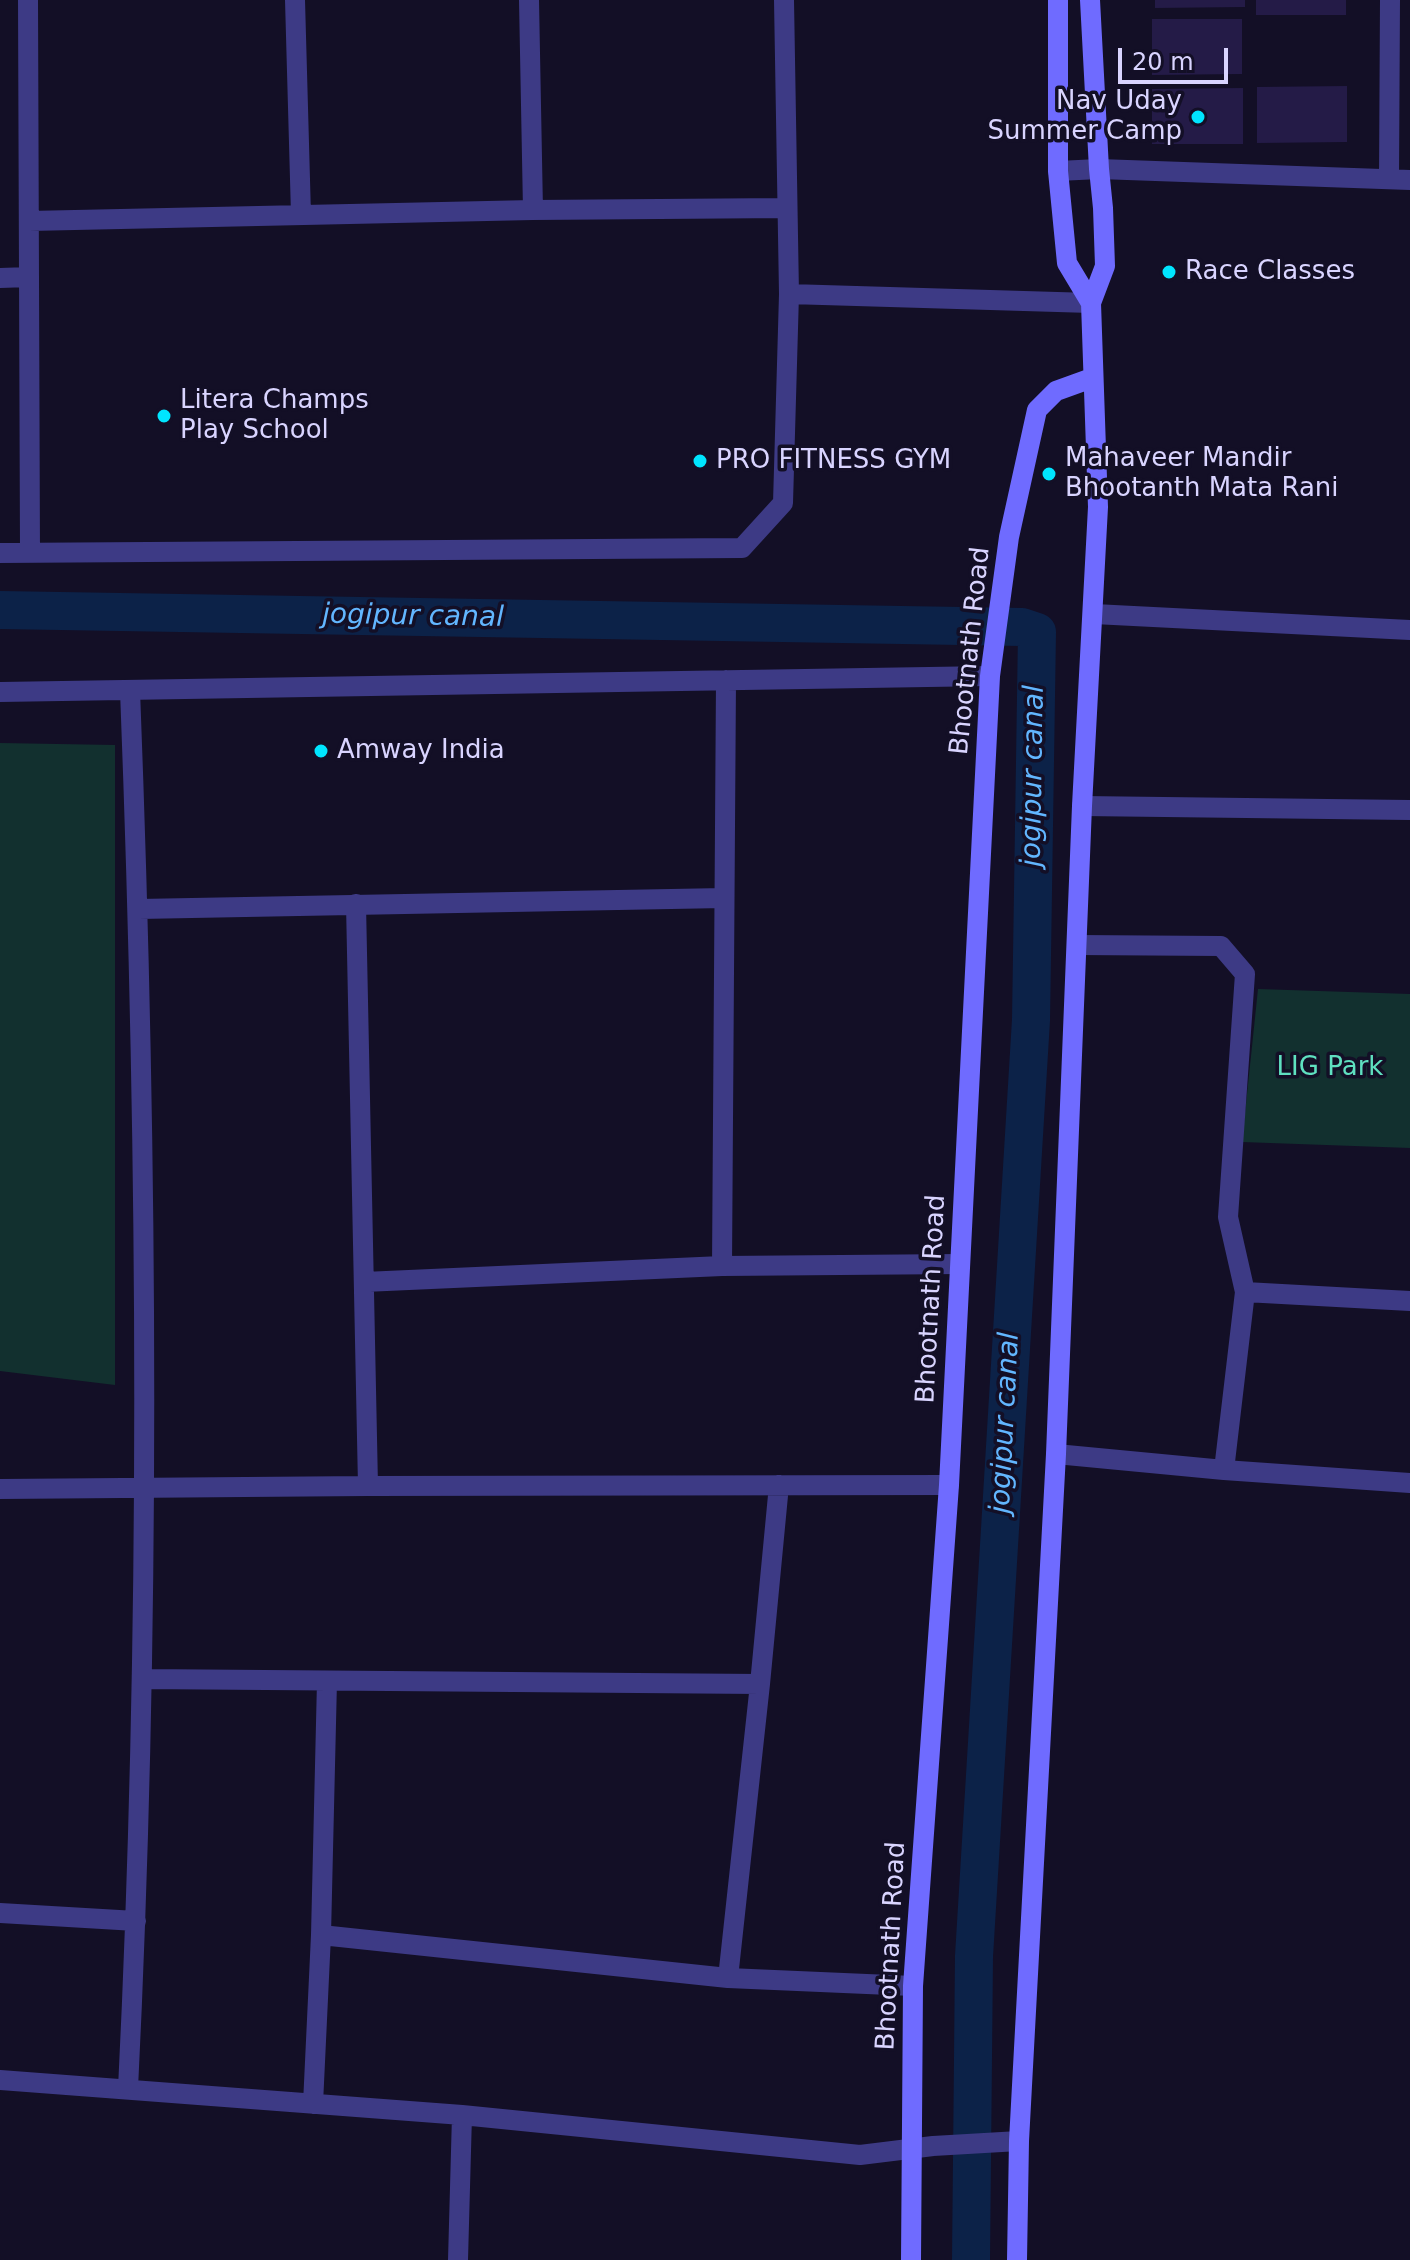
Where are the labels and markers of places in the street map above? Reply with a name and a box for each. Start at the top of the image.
place label: Nav Uday Summer Camp [987,86,1182,148]
marker: Nav Uday Summer Camp [1189,108,1207,126]
place label: Race Classes [1185,256,1355,288]
marker: Race Classes [1160,263,1178,281]
place label: Litera Champs Play School [180,385,369,446]
marker: Litera Champs Play School [155,407,173,425]
place label: Mahaveer Mandir Bhootanth Mata Rani [1065,443,1339,504]
place label: PRO FITNESS GYM [716,445,951,477]
marker: PRO FITNESS GYM [691,452,709,470]
marker: Mahaveer Mandir Bhootanth Mata Rani [1040,465,1058,483]
place label: Amway India [337,735,505,767]
marker: Amway India [312,742,330,760]

